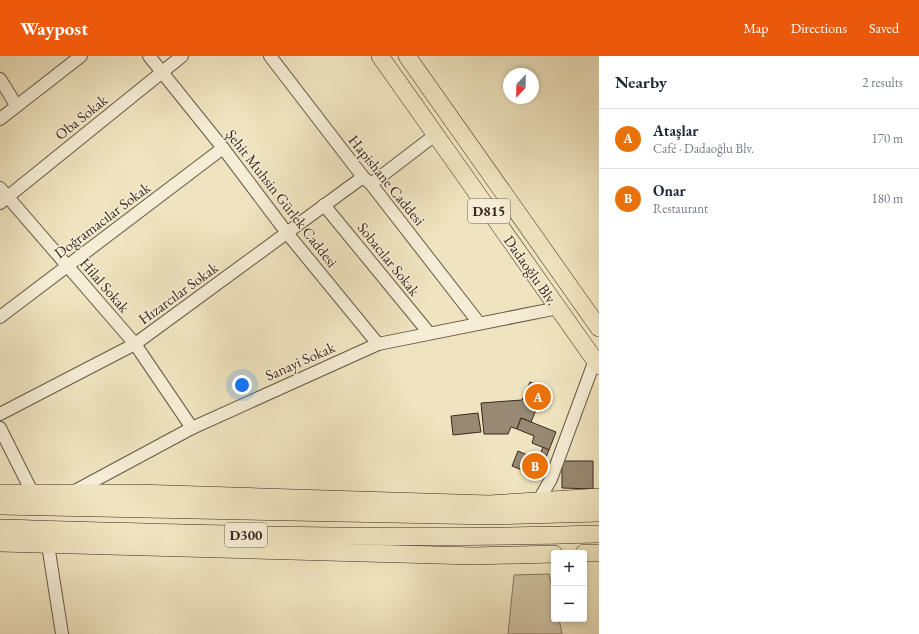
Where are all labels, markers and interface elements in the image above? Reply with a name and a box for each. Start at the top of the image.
text: Waypost [20,16,88,41]
text: Map [743,19,769,37]
text: Directions [791,19,847,37]
text: Saved [869,19,899,37]
north arrow [503,68,539,104]
text: Nearby [615,71,667,93]
text: 2 results [862,74,903,91]
street label: Oba Sokak [51,89,112,144]
text: Ataşlar [653,121,698,140]
street label: Şehit Muhsin Gürlek Caddesi [222,125,342,271]
text: A [623,130,633,147]
text: 170 m [872,130,903,147]
street label: Hapishane Caddesi [345,131,430,229]
text: Café · Dadaoğlu Blv. [653,140,754,157]
street label: Doğramacılar Sokak [50,177,155,262]
text: Onar [653,181,686,200]
text: B [624,190,632,207]
text: 180 m [872,190,903,207]
road number: D815 [468,199,510,223]
text: Restaurant [653,200,708,217]
street label: Sobacılar Sokak [354,218,425,300]
street label: Dadaoğlu Blv. [500,231,562,309]
street label: Hilal Sokak [76,254,135,317]
street label: Hızarcılar Sokak [134,257,222,328]
street label: Sanayi Sokak [262,337,339,385]
your location [232,375,252,395]
pin: A [525,382,551,412]
pin: B [522,451,548,481]
road number: D300 [225,523,267,547]
map controls [551,550,587,622]
button: + [551,550,587,586]
button: − [551,586,587,622]

